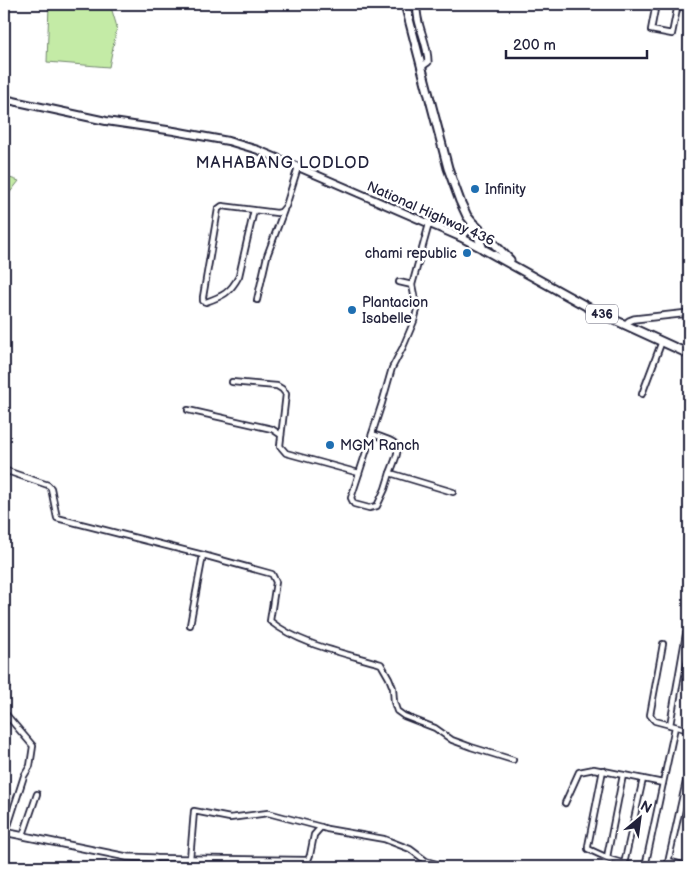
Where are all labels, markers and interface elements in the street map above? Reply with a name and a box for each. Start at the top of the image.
scale bar [506,28,647,60]
text: 200 m [513,36,556,55]
district label: MAHABANG LODLOD [196,154,370,173]
street label: National Highway 436 [364,178,498,249]
place label: Infinity [485,181,527,198]
marker: Infinity [469,183,481,195]
place label: chami republic [365,245,457,262]
marker: chami republic [461,247,473,259]
place label: Plantacion Isabelle [362,294,428,327]
marker: Plantacion Isabelle [346,304,358,316]
road number: 436 [586,304,618,324]
place label: MGM Ranch [340,437,420,454]
marker: MGM Ranch [324,439,336,451]
north arrow [616,794,666,844]
text: N [637,797,655,817]

